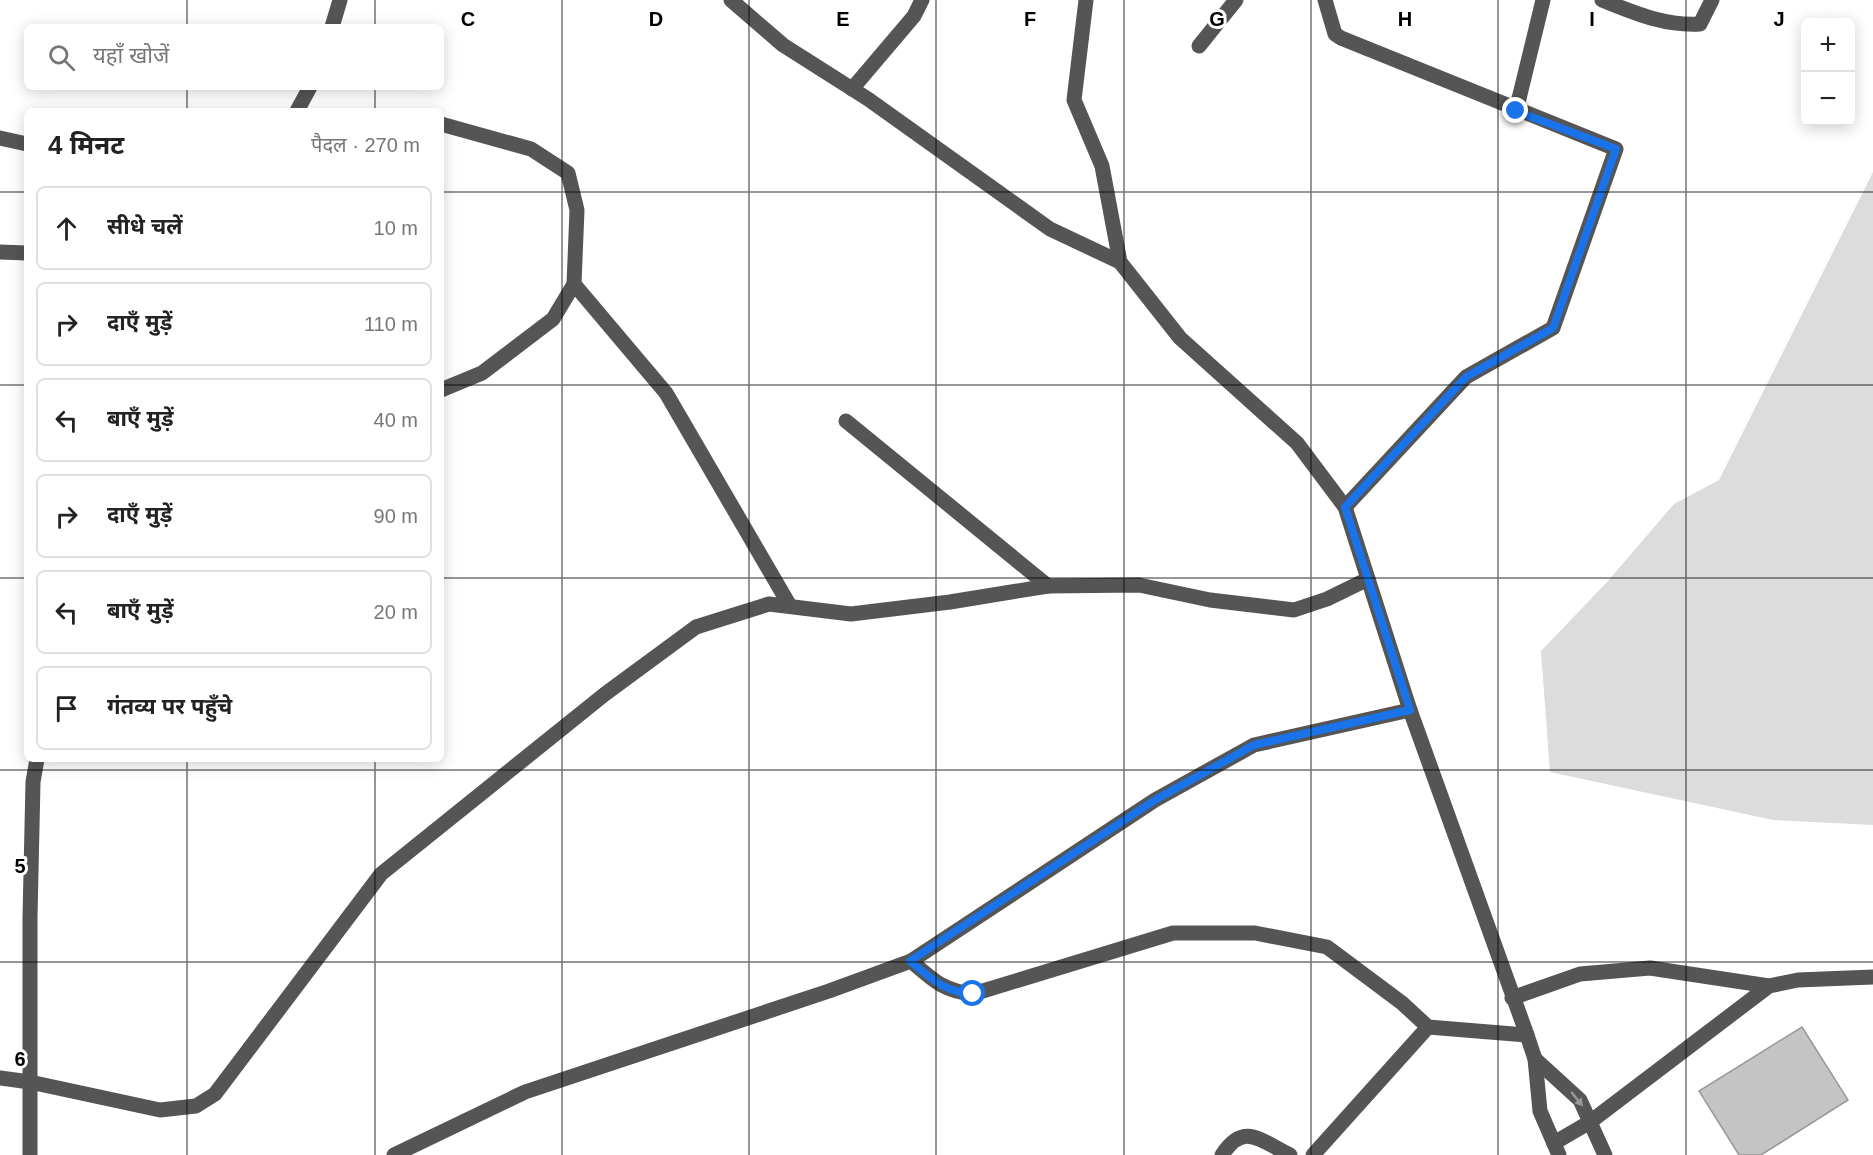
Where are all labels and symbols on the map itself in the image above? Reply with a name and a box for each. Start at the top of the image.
text: C [461,8,475,30]
text: D [649,8,663,30]
text: E [836,8,850,30]
text: F [1024,8,1036,30]
text: G [1209,8,1225,30]
text: H [1398,8,1412,30]
text: I [1589,8,1595,30]
text: J [1773,8,1785,30]
route end [1502,97,1528,123]
text: 5 [14,855,26,877]
route start [959,980,985,1006]
text: 6 [14,1048,26,1070]
one-way arrow [1570,1091,1583,1107]

